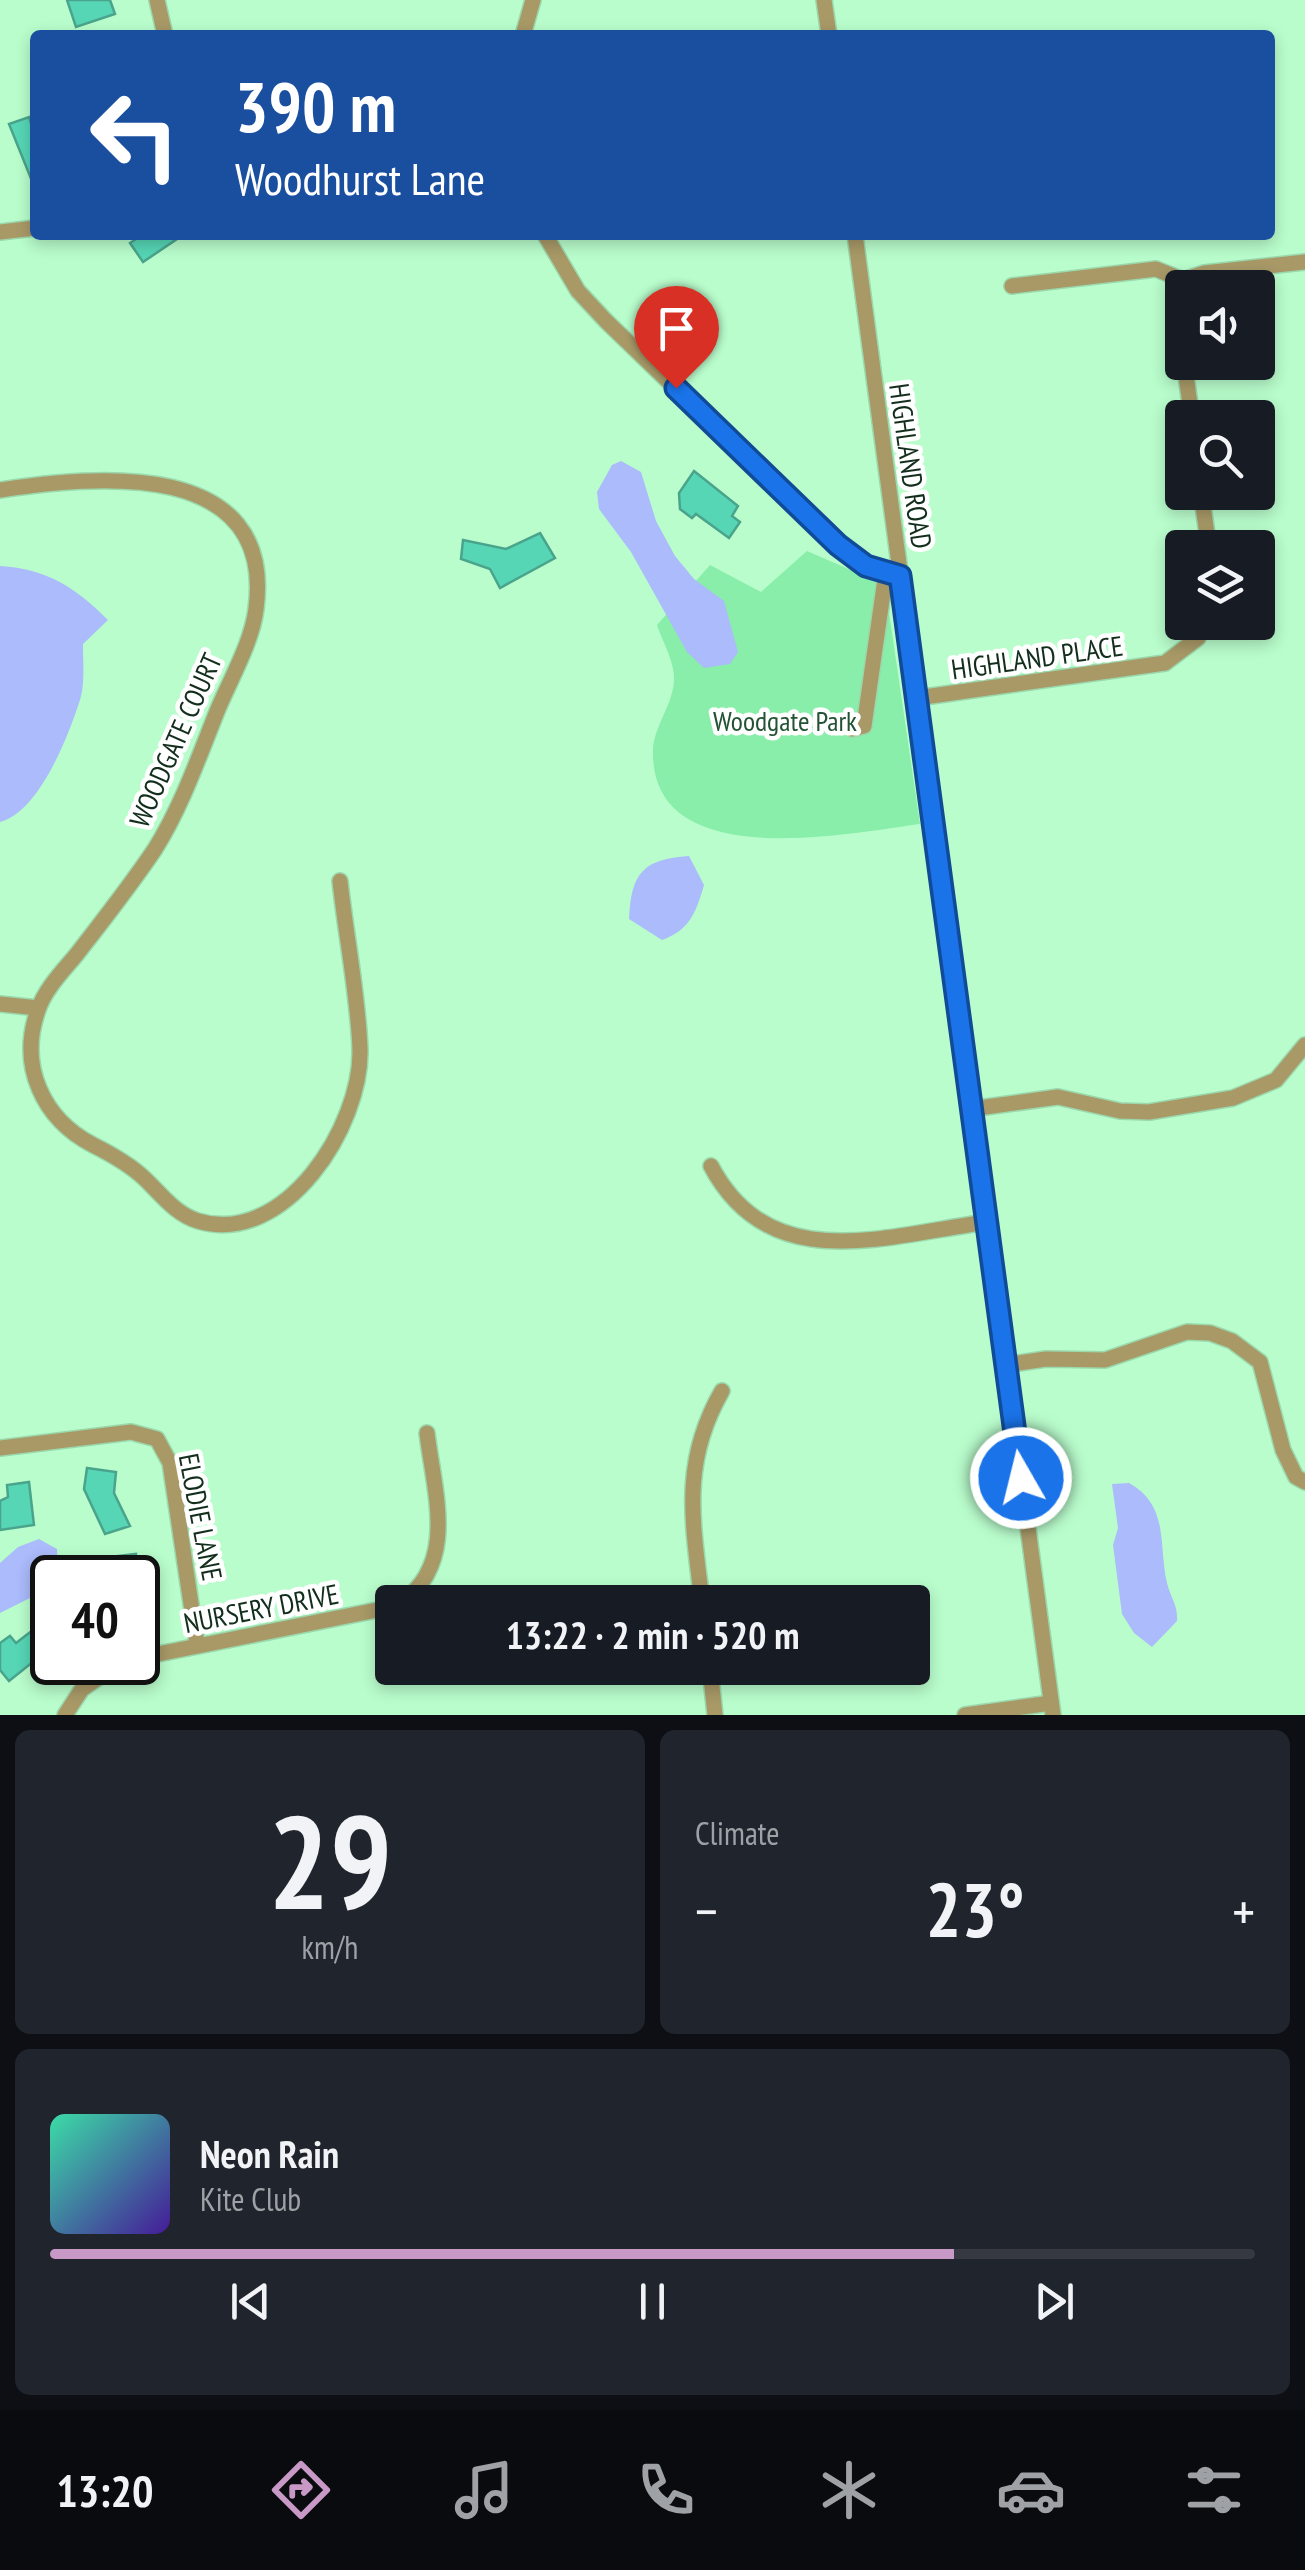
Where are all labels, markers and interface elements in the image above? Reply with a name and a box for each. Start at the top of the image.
text: 390 m [235,61,396,151]
icon: left [70,70,200,200]
text: Woodhurst Lane [235,149,485,207]
map controls [1165,270,1275,640]
button: sound [1165,270,1275,380]
pin [634,286,719,389]
icon: arrive [649,301,704,356]
street label: HIGHLAND ROAD [881,381,941,551]
button: search [1165,400,1275,510]
button: layers [1165,530,1275,640]
street label: HIGHLAND PLACE [949,627,1125,687]
street label: WOODGATE COURT [120,647,230,833]
park label: Woodgate Park [713,702,857,739]
position arrow [969,1426,1073,1530]
street label: ELODIE LANE [171,1450,231,1584]
speed limit sign: 40 [30,1555,160,1685]
street label: NURSERY DRIVE [180,1575,342,1641]
text: 13:22 · 2 min · 520 m [506,1610,799,1659]
text: 29 [268,1777,392,1945]
text: Climate [695,1812,779,1854]
text: 23° [925,1861,1025,1958]
text: − [695,1875,718,1946]
text: + [1232,1875,1255,1946]
text: km/h [302,1926,358,1968]
text: Neon Rain [200,2129,339,2178]
text: Kite Club [200,2178,301,2220]
icon: previous [223,2274,278,2329]
icon: pause [625,2274,680,2329]
icon: next [1027,2274,1082,2329]
icon: directions [266,2455,336,2525]
icon: music [449,2455,519,2525]
icon: phone [631,2455,701,2525]
icon: climate [814,2455,884,2525]
icon: car [996,2455,1066,2525]
icon: filters [1179,2455,1249,2525]
text: 13:20 [56,2461,154,2519]

